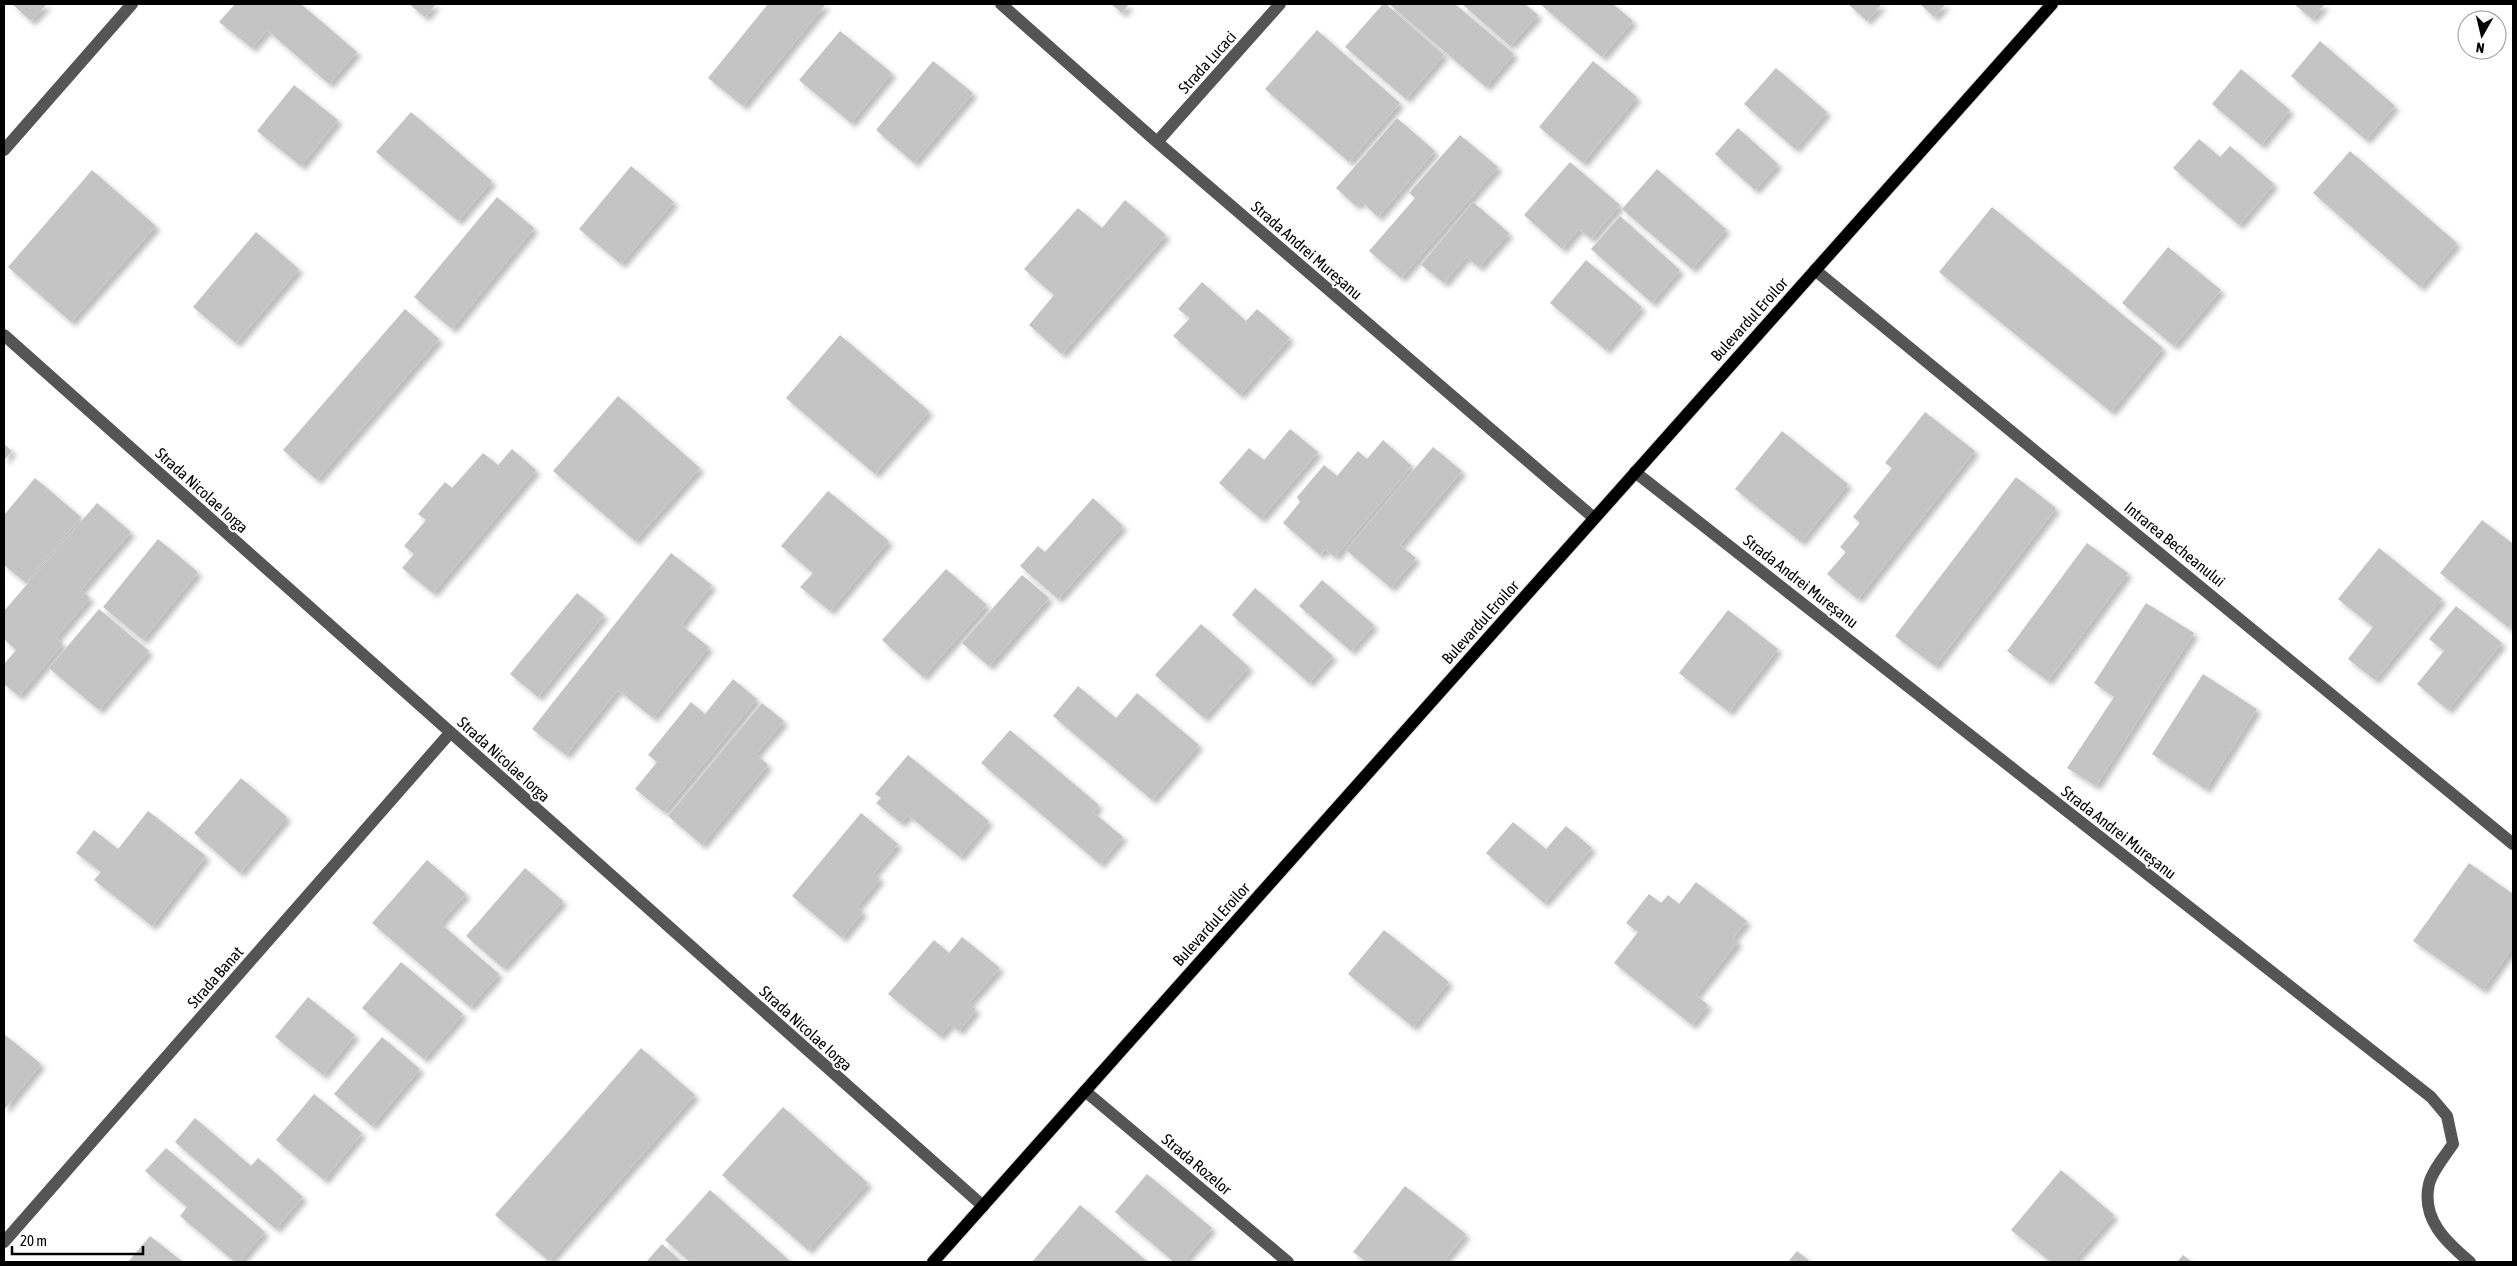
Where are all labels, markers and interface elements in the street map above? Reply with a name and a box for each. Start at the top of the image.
north arrow [2457,10,2507,60]
street label: Strada Lucaci [1174,27,1240,97]
text: N [2475,39,2485,56]
street label: Strada Andrei Mureșanu [1247,197,1366,304]
street label: Bulevardul Eroilor [1707,273,1791,364]
street label: Strada Nicolae Iorga [151,444,252,537]
street label: Intrarea Becheanului [2121,498,2229,590]
street label: Strada Andrei Mureșanu [1740,531,1862,632]
street label: Bulevardul Eroilor [1438,576,1522,667]
street label: Strada Nicolae Iorga [453,713,554,806]
street label: Strada Andrei Mureșanu [2058,782,2180,883]
street label: Bulevardul Eroilor [1169,878,1253,969]
street label: Strada Banat [184,942,247,1011]
street label: Strada Nicolae Iorga [755,982,856,1075]
street label: Strada Rozelor [1159,1130,1236,1198]
scale bar [12,1224,144,1256]
text: 20 m [20,1232,47,1249]

